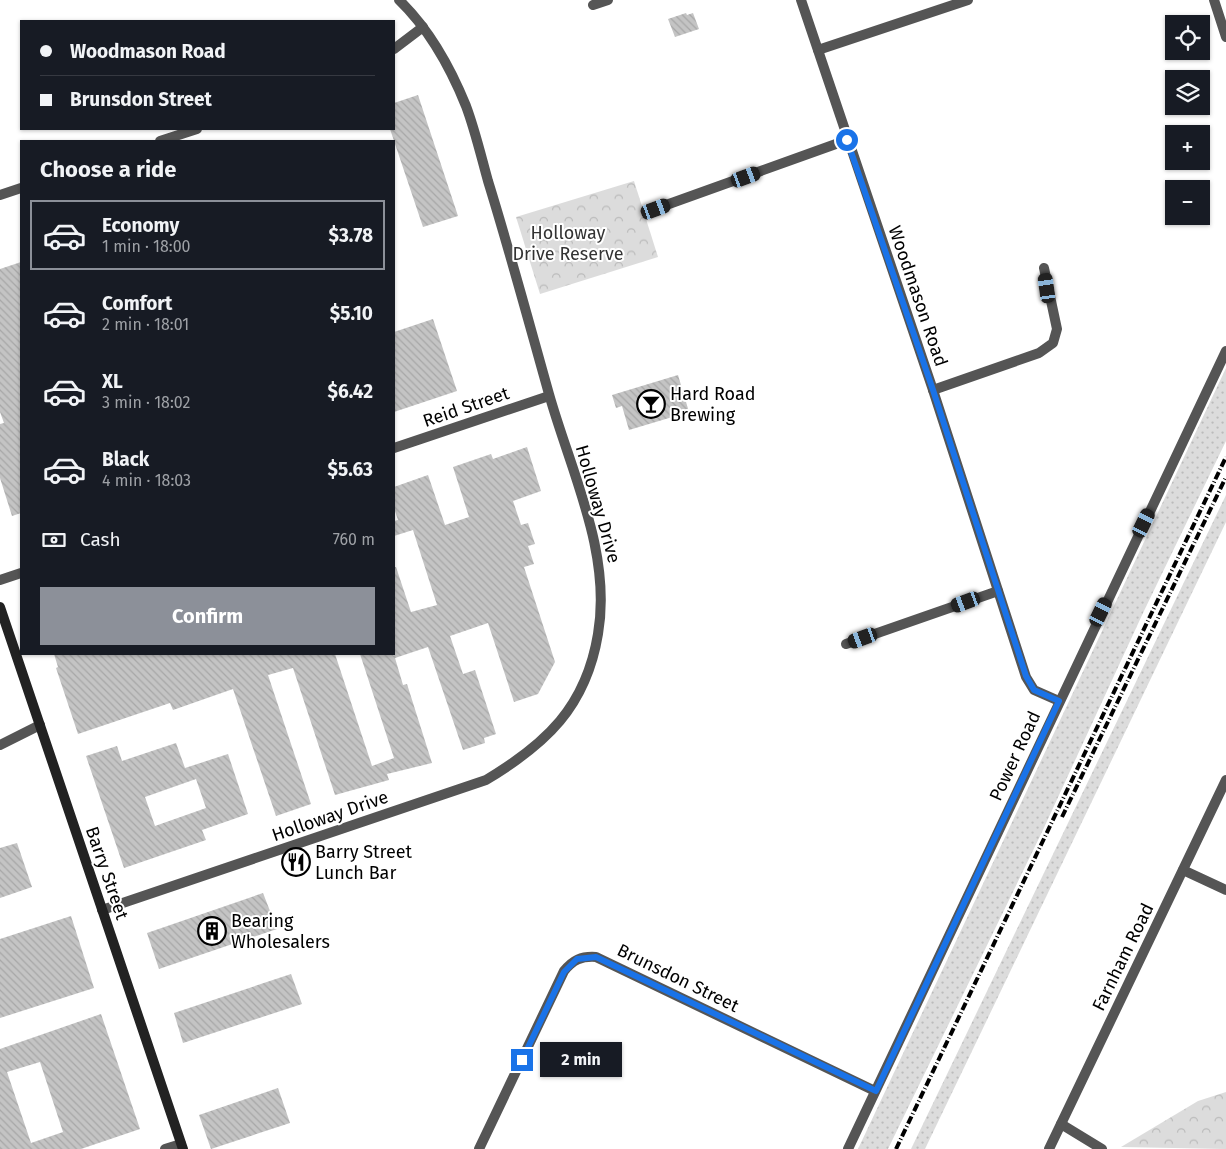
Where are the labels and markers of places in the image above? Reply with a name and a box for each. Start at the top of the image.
place label: Hard Road Brewing [670,383,755,426]
bar icon: Hard Road Brewing [636,389,666,419]
place label: Barry Street Lunch Bar [315,841,413,884]
restaurant icon: Barry Street Lunch Bar [281,847,311,877]
place label: Bearing Wholesalers [231,910,330,953]
building icon: Bearing Wholesalers [197,916,227,946]

